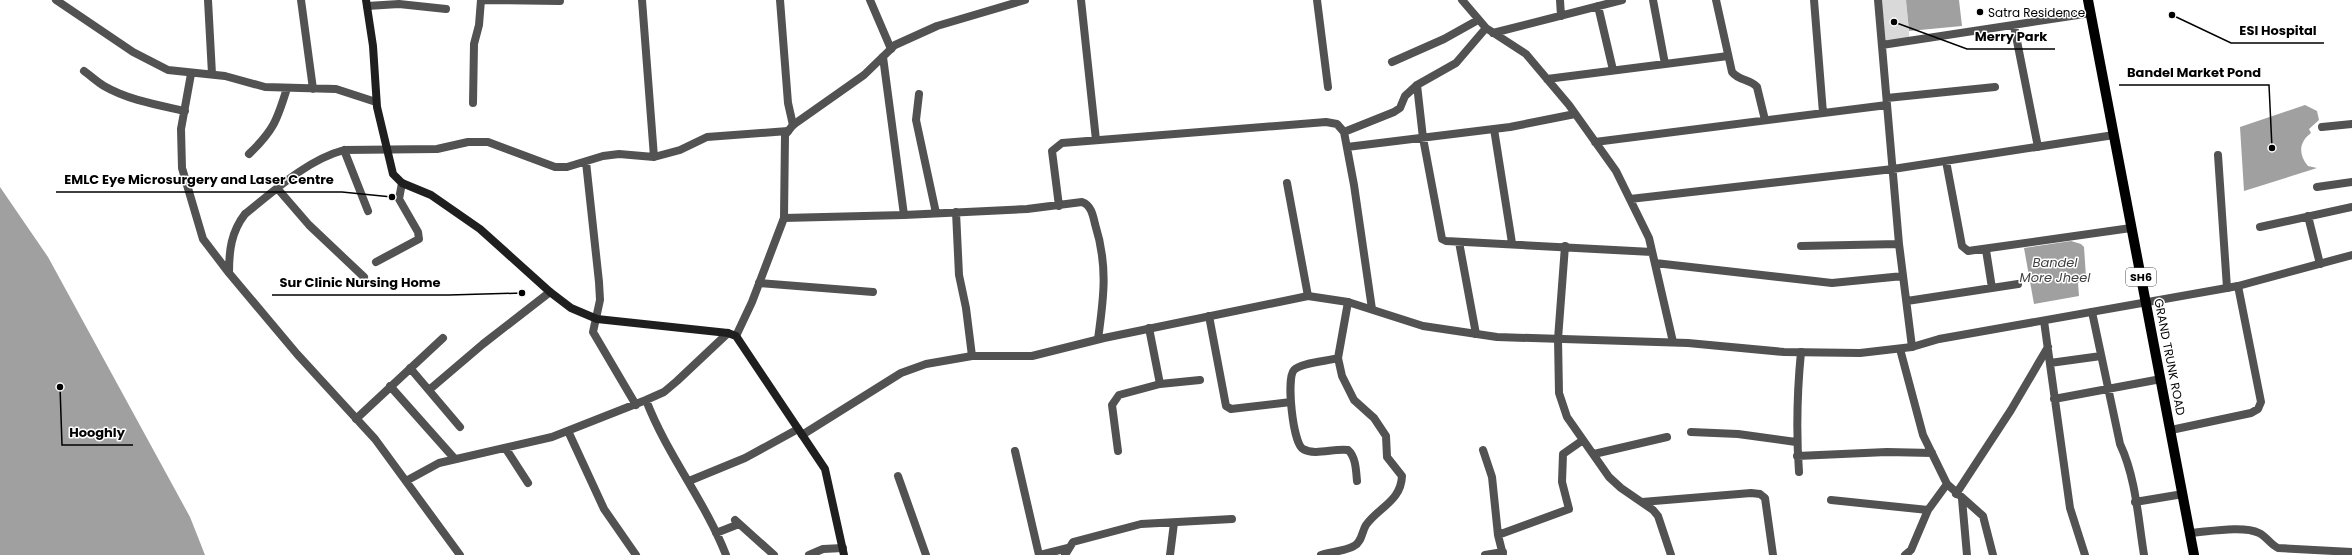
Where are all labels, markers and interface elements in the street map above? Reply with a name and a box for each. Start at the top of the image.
place label: Satra Residence [1988,4,2085,21]
marker: Satra Residence [1975,7,1985,17]
callout: ESI Hospital [2231,18,2324,43]
text: ESI Hospital [2239,21,2317,40]
callout: Merry Park [1967,24,2055,49]
text: Merry Park [1975,27,2047,46]
callout: Bandel Market Pond [2119,60,2269,85]
text: Bandel Market Pond [2127,63,2261,82]
callout: EMLC Eye Microsurgery and Laser Centre [56,167,342,192]
text: EMLC Eye Microsurgery and Laser Centre [64,170,334,189]
water label: Bandel More Jheel [2020,253,2091,287]
road number: SH6 [2126,268,2156,286]
callout: Sur Clinic Nursing Home [272,270,449,295]
text: Sur Clinic Nursing Home [280,273,440,292]
street label: GRAND TRUNK ROAD [2150,297,2190,417]
callout: Hooghly [62,420,133,445]
text: Hooghly [69,423,126,442]

